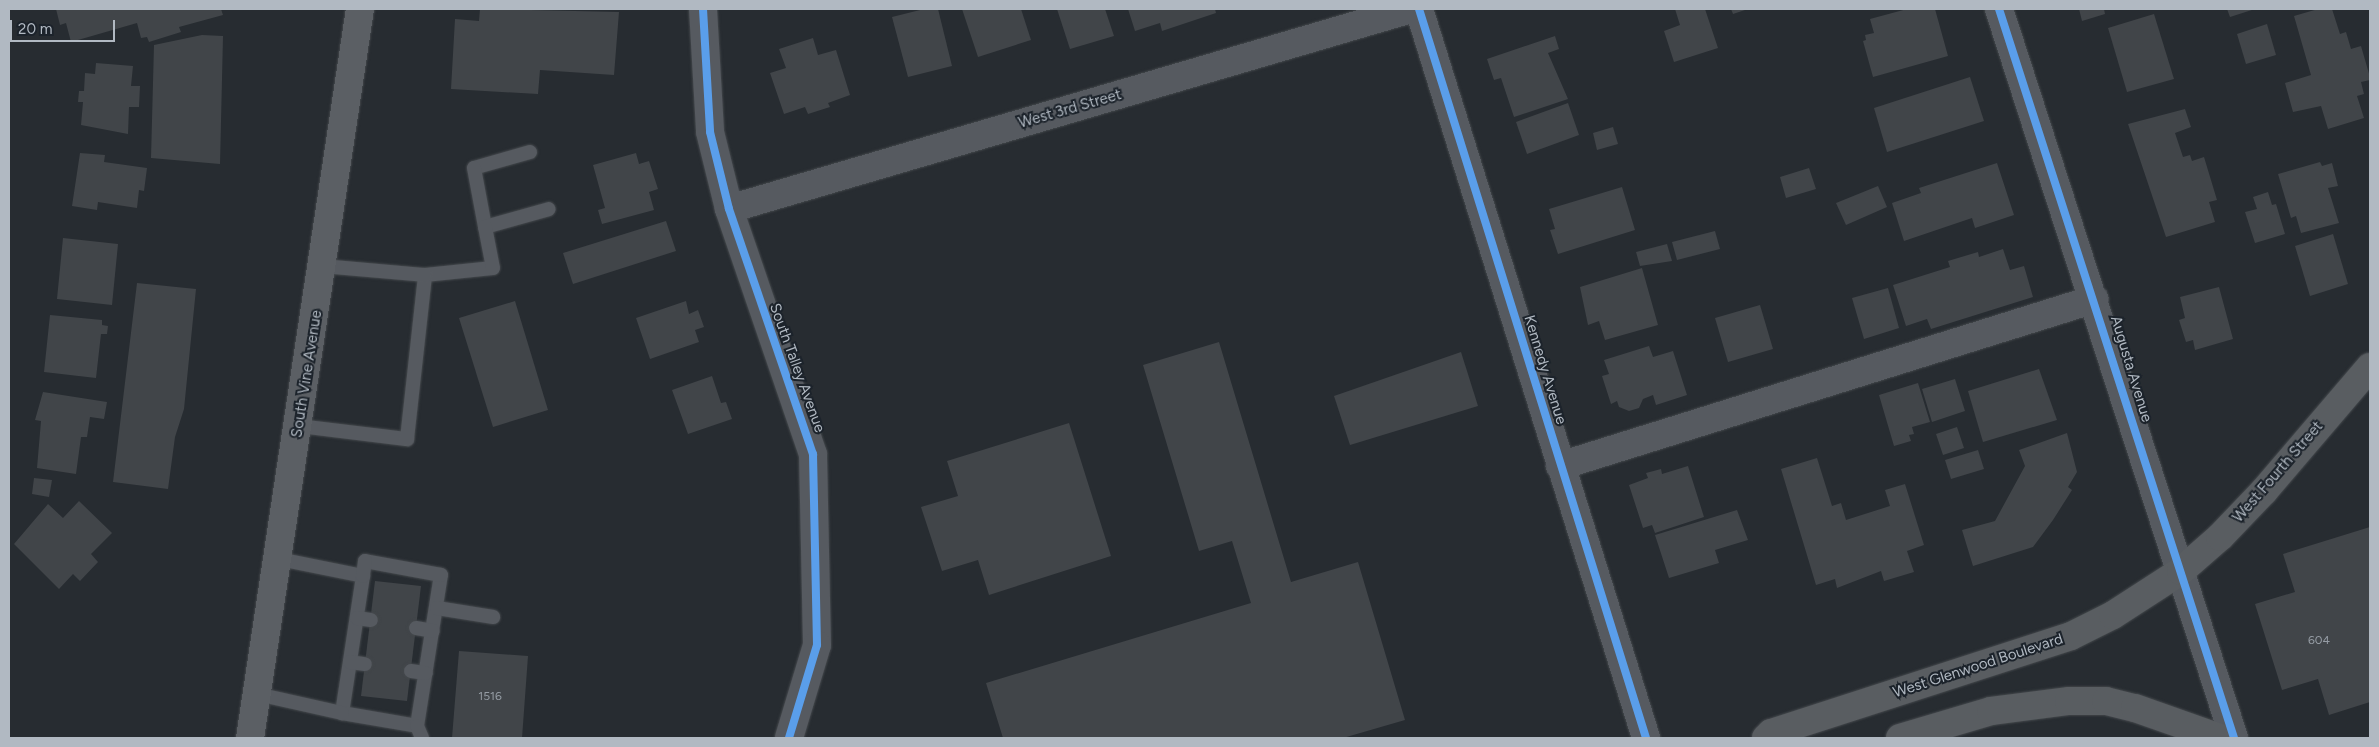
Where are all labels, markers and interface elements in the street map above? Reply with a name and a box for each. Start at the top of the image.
scale bar [12,10,118,42]
text: 20 m [18,20,52,38]
street label: West 3rd Street [1017,86,1123,132]
street label: South Talley Avenue [765,301,829,435]
street label: South Vine Avenue [288,309,326,439]
street label: Kennedy Avenue [1520,313,1570,427]
street label: Augusta Avenue [2106,314,2156,424]
street label: West Fourth Street [2229,418,2327,526]
street label: West Glenwood Boulevard [1891,630,2065,702]
house number: 604 [2308,634,2330,648]
house number: 1516 [478,690,502,704]

